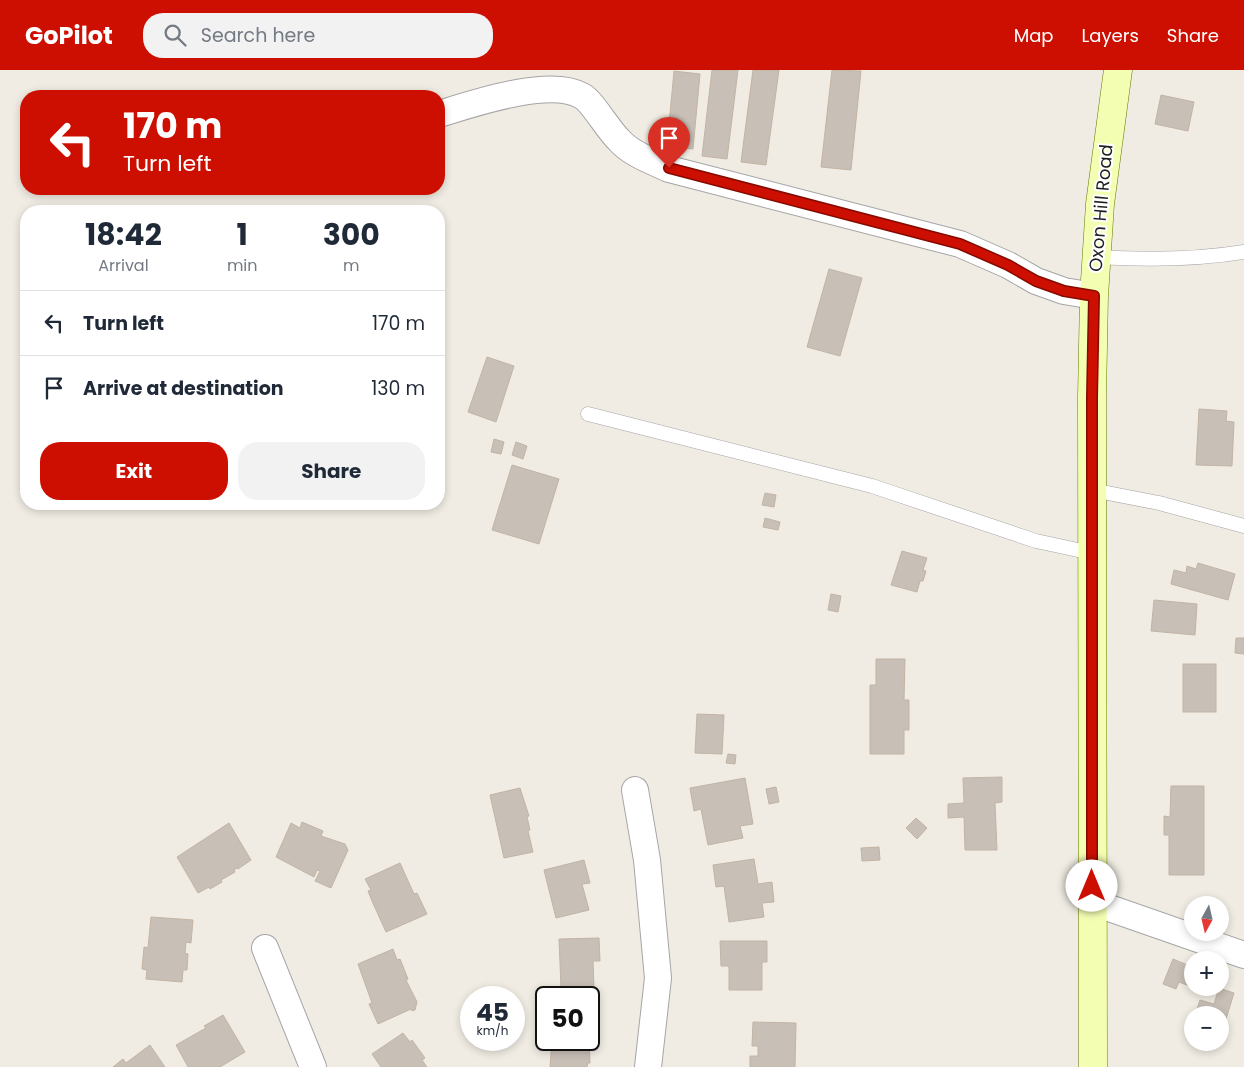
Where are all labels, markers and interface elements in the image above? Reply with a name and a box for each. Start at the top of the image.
search box [143,13,493,58]
text: GoPilot [25,19,113,52]
icon: search [161,21,189,49]
text: Search here [201,22,315,49]
text: Map [1014,23,1054,48]
text: Layers [1082,23,1139,48]
text: Share [1167,23,1219,48]
text: 170 m [123,101,222,150]
icon: left [40,110,105,175]
pin [648,117,690,168]
icon: arrive [655,124,683,152]
street label: Oxon Hill Road [1082,143,1119,273]
text: Turn left [123,148,211,179]
text: 18:42 [85,213,162,256]
text: 1 [237,213,248,256]
text: 300 [323,213,380,256]
text: Arrival [98,254,149,277]
text: min [227,254,258,277]
text: m [343,254,360,277]
icon: left [40,309,68,337]
text: Turn left [83,310,164,337]
text: 170 m [372,310,425,337]
icon: arrive [40,374,68,402]
text: Arrive at destination [83,375,284,402]
text: 130 m [371,375,425,402]
button: Exit [40,442,228,500]
button: Share [238,442,425,500]
position arrow [1065,859,1117,911]
north arrow [1184,896,1229,941]
map controls [1184,896,1229,1051]
button: + [1184,951,1229,996]
speed limit sign: 50 [535,986,600,1051]
text: 45 [476,995,509,1030]
button: − [1184,1006,1229,1051]
text: km/h [477,1022,508,1039]

